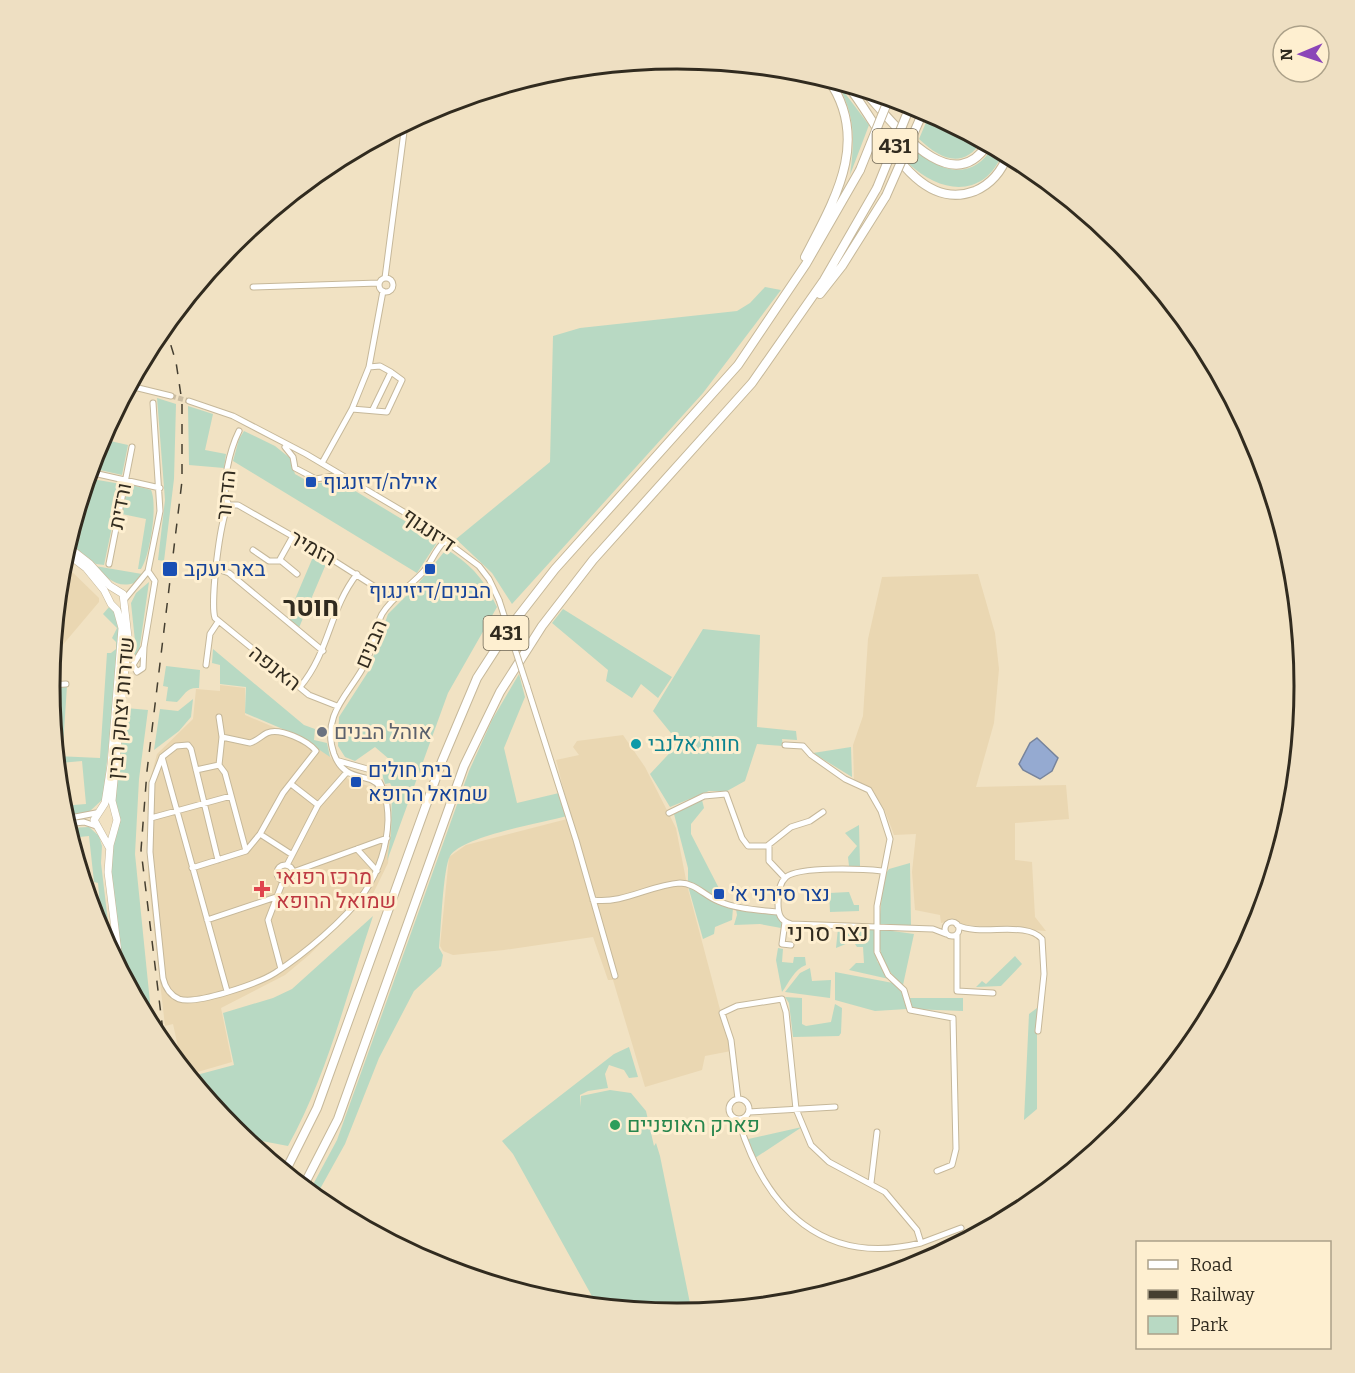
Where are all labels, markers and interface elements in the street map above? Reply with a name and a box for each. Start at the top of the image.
north arrow [1271,24,1331,84]
text: N [1277,48,1296,61]
road number: 431 [872,129,918,163]
street label: הדרור [210,469,242,521]
place label: איילה/דיזנגוף [323,469,438,495]
marker: איילה/דיזנגוף [304,475,318,489]
street label: ורדית [103,480,137,532]
street label: דיזנגוף [397,502,461,558]
street label: הזמיר [285,524,341,572]
place label: באר יעקב [184,556,266,582]
marker: באר יעקב [161,560,179,578]
marker: הבנים/דיזינגוף [423,562,437,576]
place label: הבנים/דיזינגוף [369,578,491,604]
district label: חוטר [283,591,339,623]
street label: הבנים [349,616,393,672]
road number: 431 [484,616,528,650]
street label: שדרות יצחק רבין [102,636,140,780]
street label: האנפה [244,640,306,696]
place label: אוהל הבנים [334,719,432,745]
marker: אוהל הבנים [315,725,329,739]
place label: חוות אלנבי [648,731,740,757]
marker: חוות אלנבי [629,737,643,751]
place label: בית חולים שמואל הרופא [368,757,488,807]
marker: בית חולים שמואל הרופא [349,775,363,789]
place label: מרכז רפואי שמואל הרופא [276,864,396,914]
marker: מרכז רפואי שמואל הרופא [253,880,271,898]
place label: נצר סירני א׳ [731,881,830,907]
marker: נצר סירני א׳ [712,887,726,901]
district label: נצר סרני [787,919,869,947]
place label: פארק האופניים [627,1112,760,1138]
marker: פארק האופניים [608,1118,622,1132]
legend [1136,1241,1331,1349]
text: Road [1190,1254,1233,1276]
text: Railway [1190,1284,1255,1306]
text: Park [1190,1314,1229,1336]

